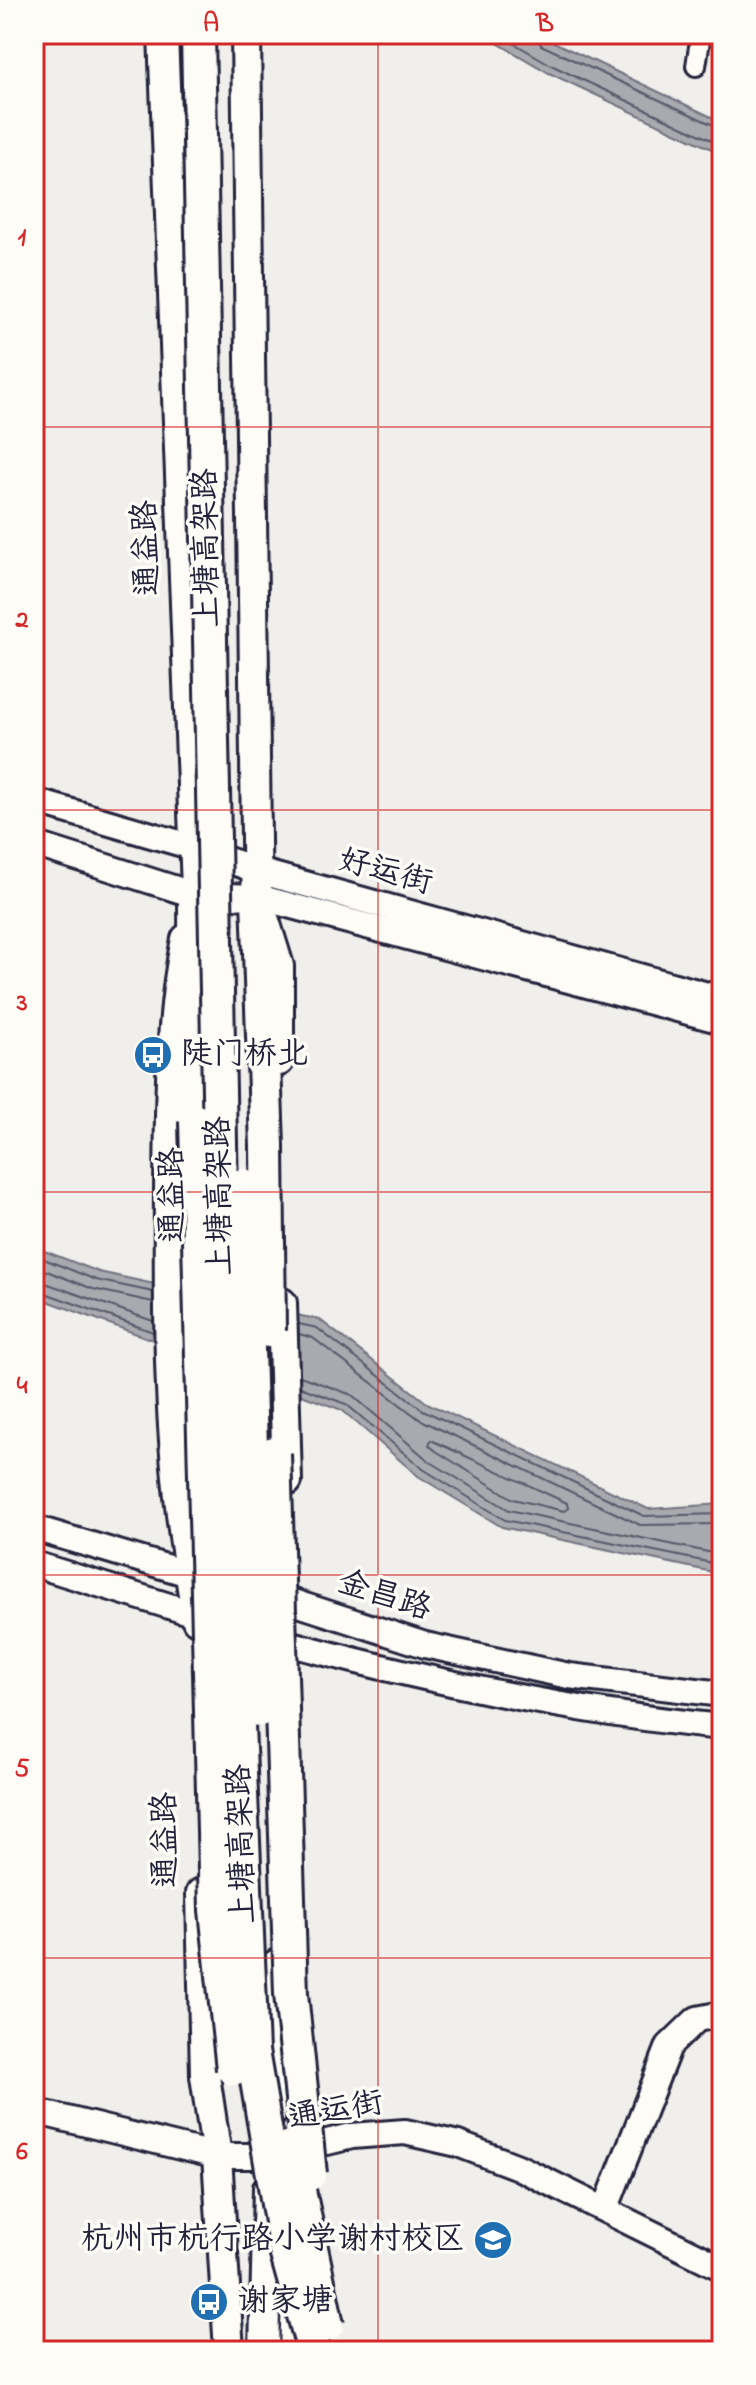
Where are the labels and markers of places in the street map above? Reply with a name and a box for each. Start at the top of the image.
place label: 陡门桥北 [181,1032,309,1079]
bus stop icon: 陡门桥北 [132,1034,174,1076]
place label: 杭州市杭行路小学谢村校区 [81,2217,465,2264]
school or university icon: 杭州市杭行路小学谢村校区 [472,2219,514,2261]
place label: 谢家塘 [237,2279,333,2326]
bus stop icon: 谢家塘 [188,2281,230,2323]

